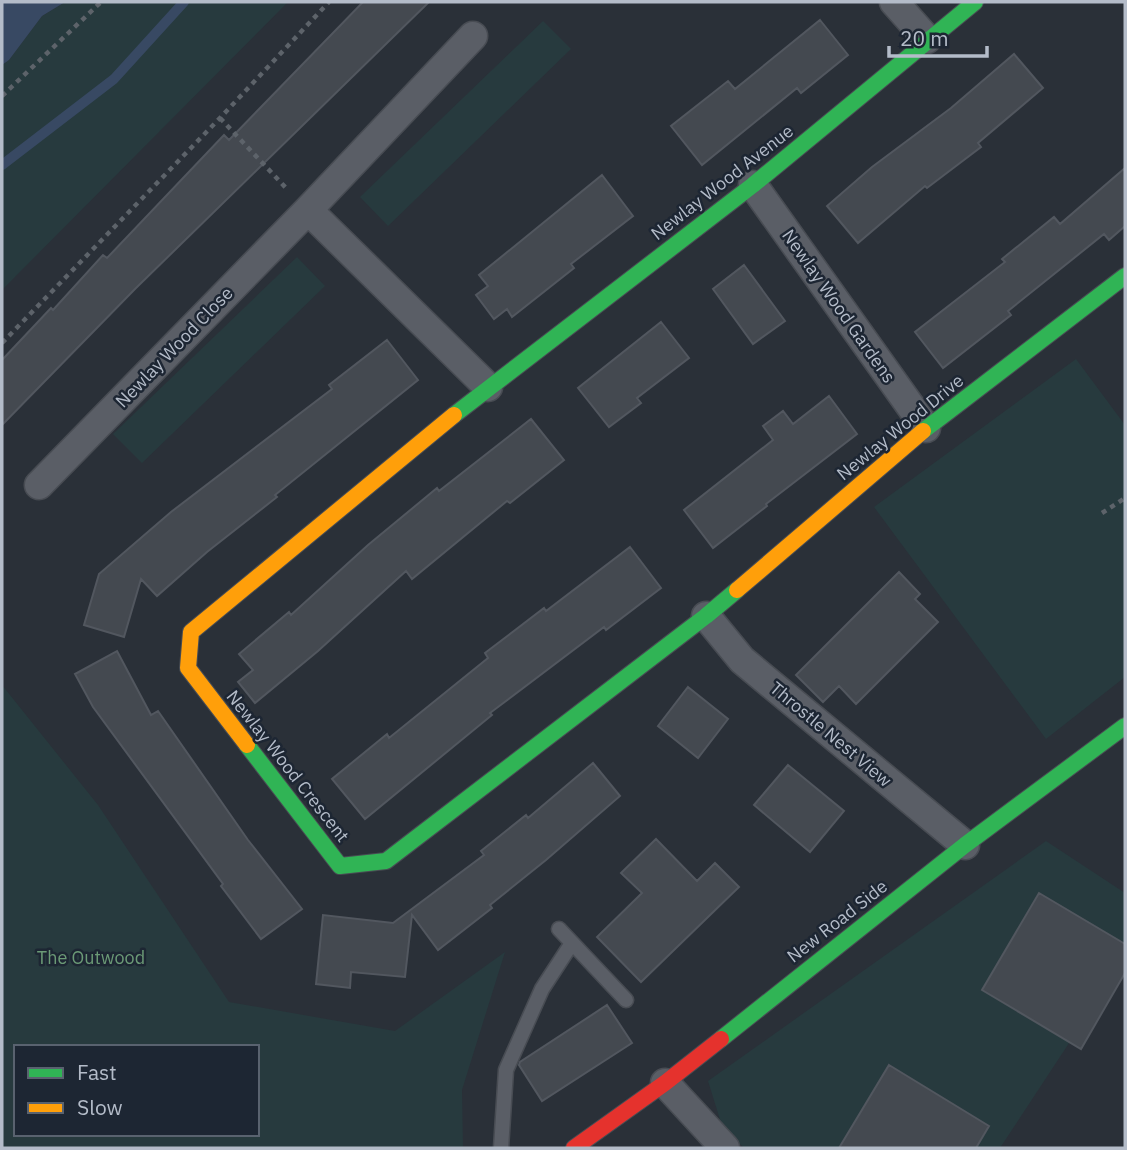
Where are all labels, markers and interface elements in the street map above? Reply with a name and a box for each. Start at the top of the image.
scale bar [889,14,987,58]
text: 20 m [900,24,949,52]
street label: Newlay Wood Avenue [646,119,798,245]
street label: Newlay Wood Gardens [777,225,901,387]
street label: Newlay Wood Close [110,282,238,412]
street label: Newlay Wood Drive [832,369,968,485]
street label: Throstle Nest View [765,676,897,792]
street label: Newlay Wood Crescent [222,686,354,846]
street label: New Road Side [782,874,892,967]
park label: The Outwood [37,946,145,969]
legend [14,1045,259,1136]
text: Fast [77,1058,117,1086]
text: Slow [77,1093,123,1121]

